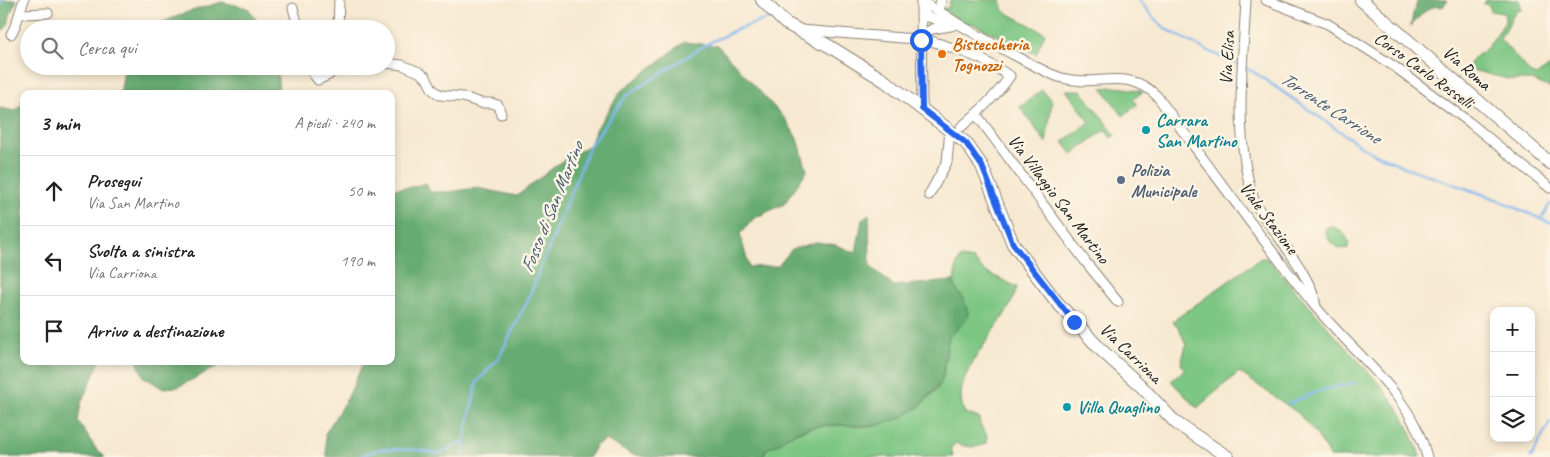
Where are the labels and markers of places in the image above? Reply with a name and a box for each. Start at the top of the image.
place label: Bisteccheria Tognozzi [952,33,1030,76]
marker: Bisteccheria Tognozzi [936,48,948,60]
place label: Carrara San Martino [1156,109,1238,152]
marker: Carrara San Martino [1140,124,1152,136]
place label: Polizia Municipale [1131,159,1198,202]
marker: Polizia Municipale [1115,174,1127,186]
place label: Villa Quaglino [1077,396,1161,418]
marker: Villa Quaglino [1061,401,1073,413]

